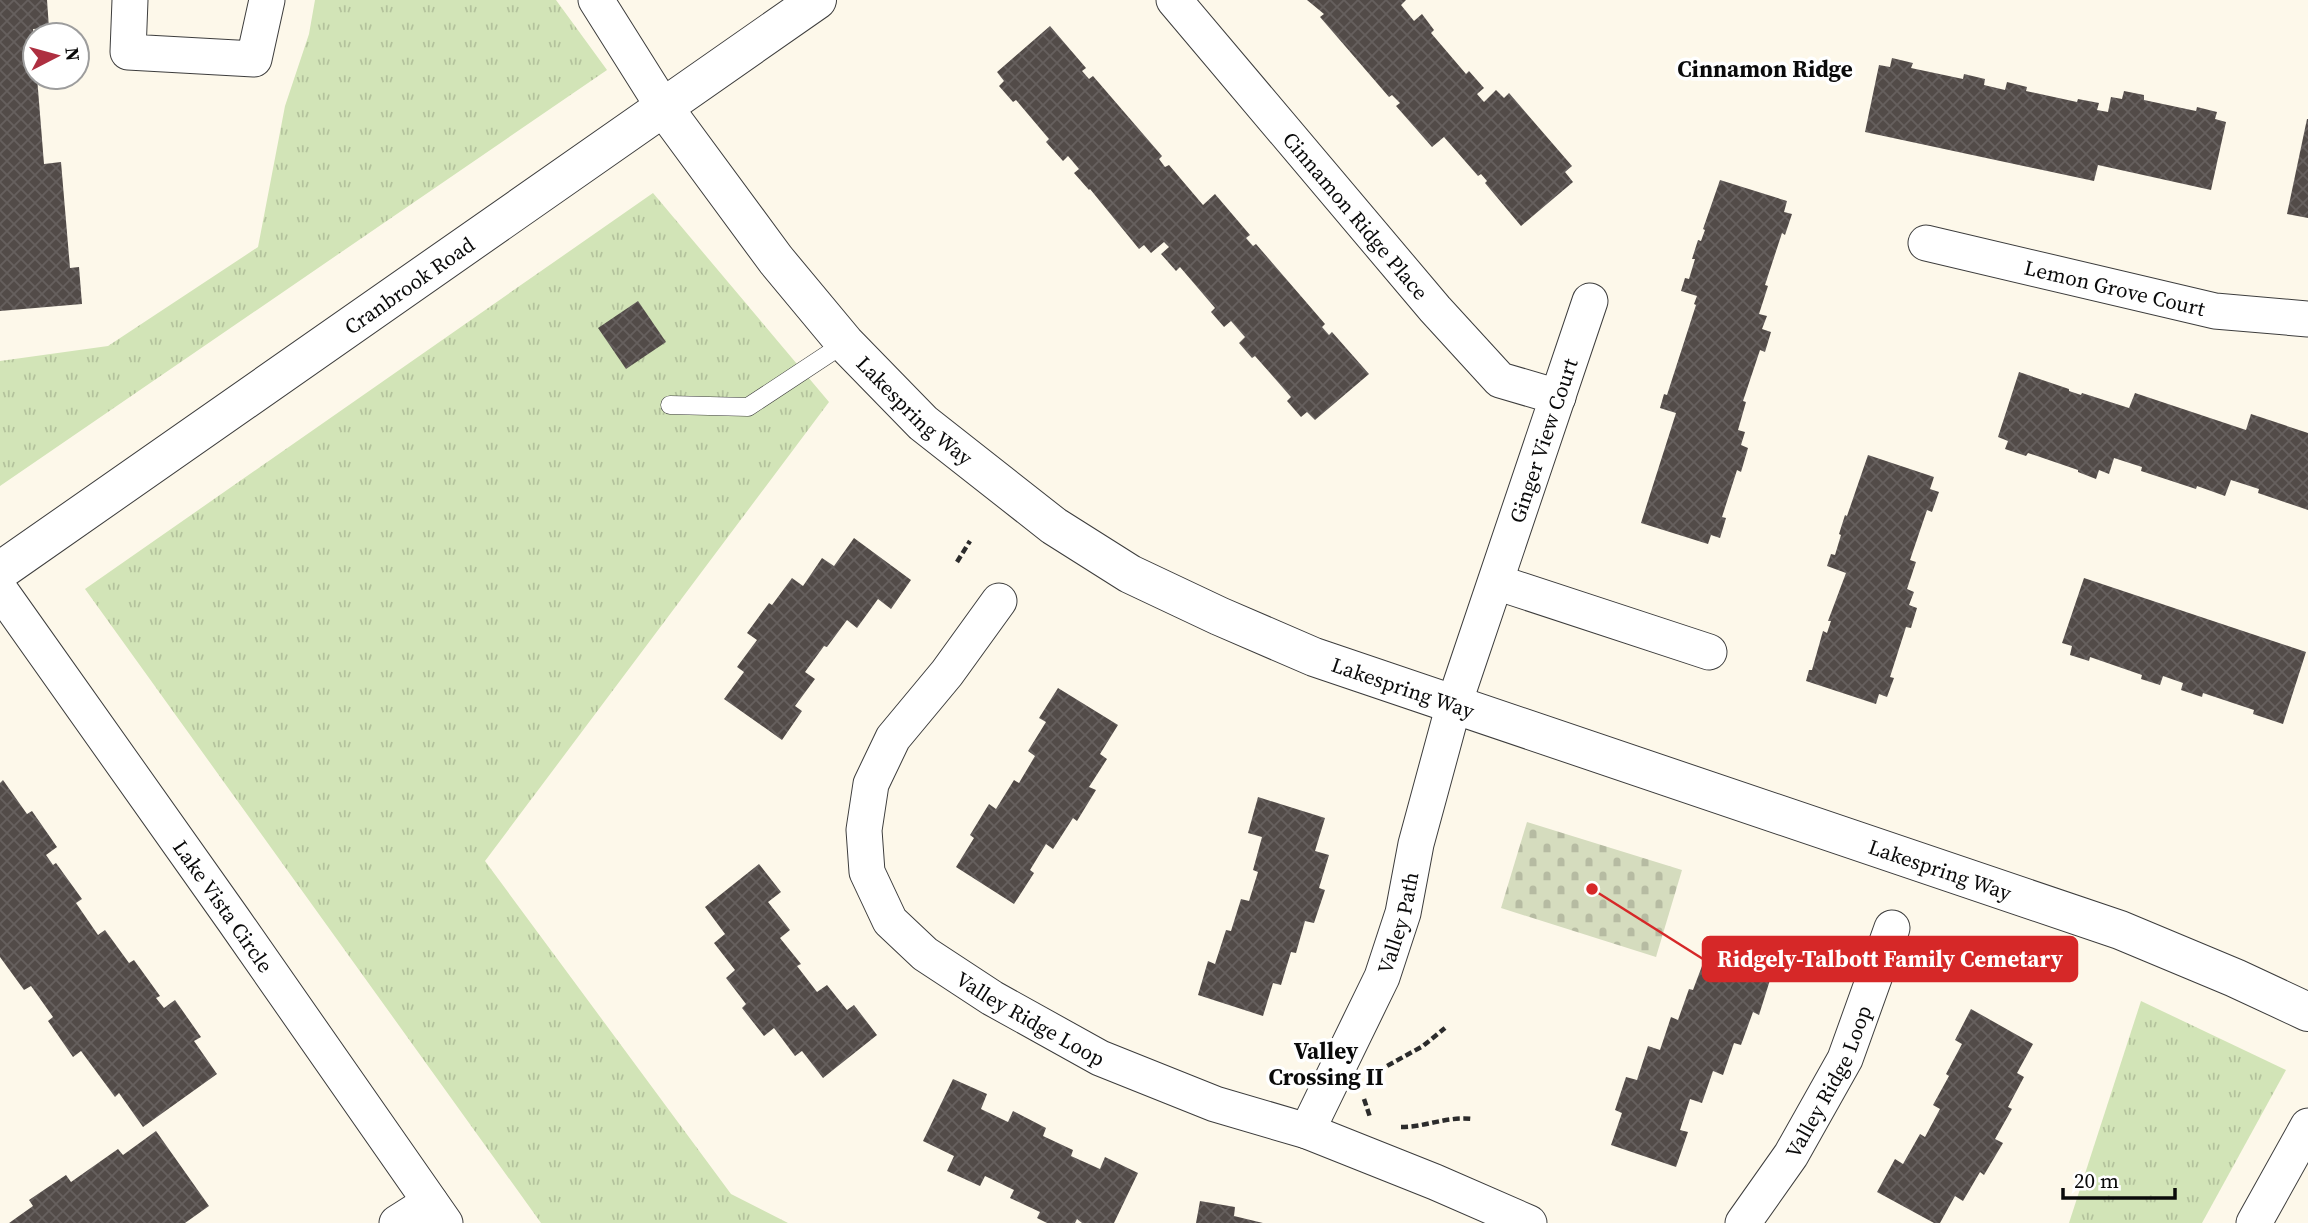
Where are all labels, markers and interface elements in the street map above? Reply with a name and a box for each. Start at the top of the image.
north arrow [21,21,91,91]
text: N [59,46,87,63]
district label: Cinnamon Ridge [1677,53,1853,85]
street label: Cinnamon Ridge Place [1277,125,1435,306]
street label: Cranbrook Road [338,229,480,341]
street label: Lemon Grove Court [2022,252,2208,323]
street label: Lakespring Way [850,349,979,472]
street label: Ginger View Court [1502,354,1584,527]
street label: Lakespring Way [1328,650,1479,725]
street label: Lakespring Way [1865,831,2016,907]
street label: Lake Vista Circle [167,834,280,978]
street label: Valley Path [1370,869,1425,977]
callout: Ridgely-Talbott Family Cemetary [1703,937,2077,981]
text: Ridgely-Talbott Family Cemetary [1717,943,2064,975]
street label: Valley Ridge Loop [951,964,1110,1073]
street label: Valley Ridge Loop [1778,1001,1878,1163]
district label: Valley Crossing II [1268,1035,1384,1093]
scale bar [2063,1156,2175,1200]
text: 20 m [2074,1166,2119,1195]

